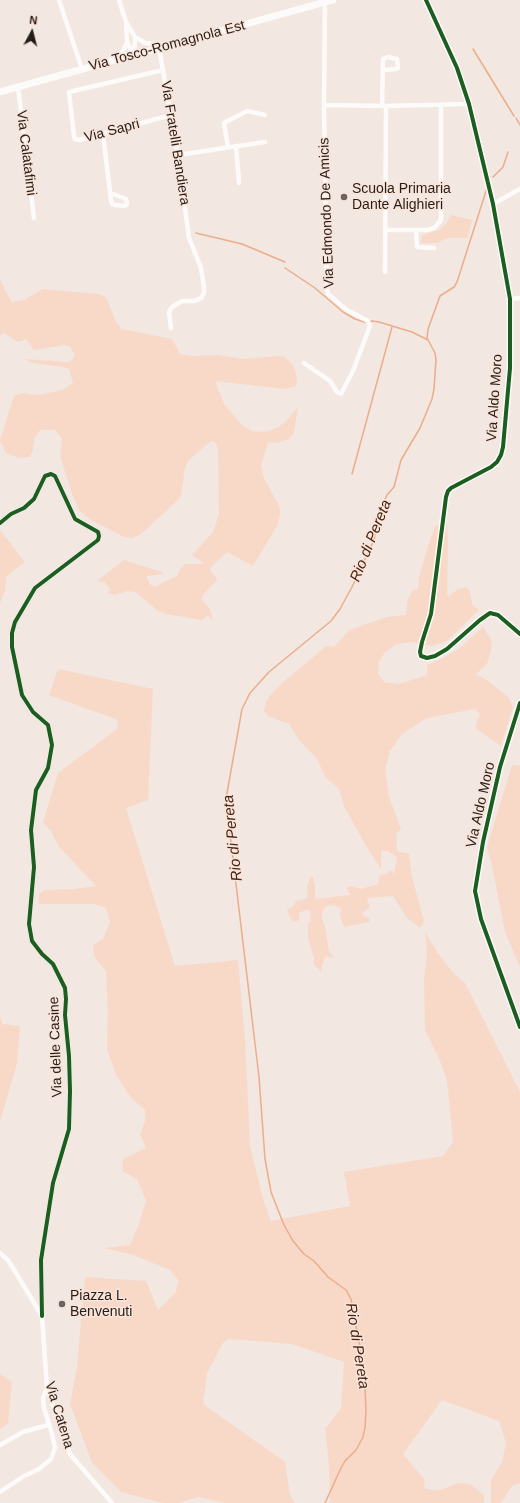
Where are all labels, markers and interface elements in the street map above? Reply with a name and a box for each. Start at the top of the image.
north arrow [12,12,52,52]
text: N [29,14,38,27]
street label: Via Tosco-Romagnola Est [87,17,247,75]
street label: Via Fratelli Bandiera [157,80,193,206]
street label: Via Calatafimi [12,109,40,197]
street label: Via Sapri [83,116,141,146]
street label: Via Edmondo De Amicis [316,137,338,289]
place label: Scuola Primaria Dante Alighieri [352,181,451,214]
marker: Scuola Primaria Dante Alighieri [339,192,349,202]
street label: Via Aldo Moro [484,354,506,442]
water label: Rio di Pereta [346,497,396,585]
street label: Via Aldo Moro [463,760,499,850]
water label: Rio di Pereta [220,794,246,882]
street label: Via delle Casine [46,996,66,1098]
place label: Piazza L. Benvenuti [70,1288,132,1320]
marker: Piazza L. Benvenuti [57,1299,67,1309]
water label: Rio di Pereta [341,1302,373,1390]
street label: Via Catena [41,1380,77,1450]

